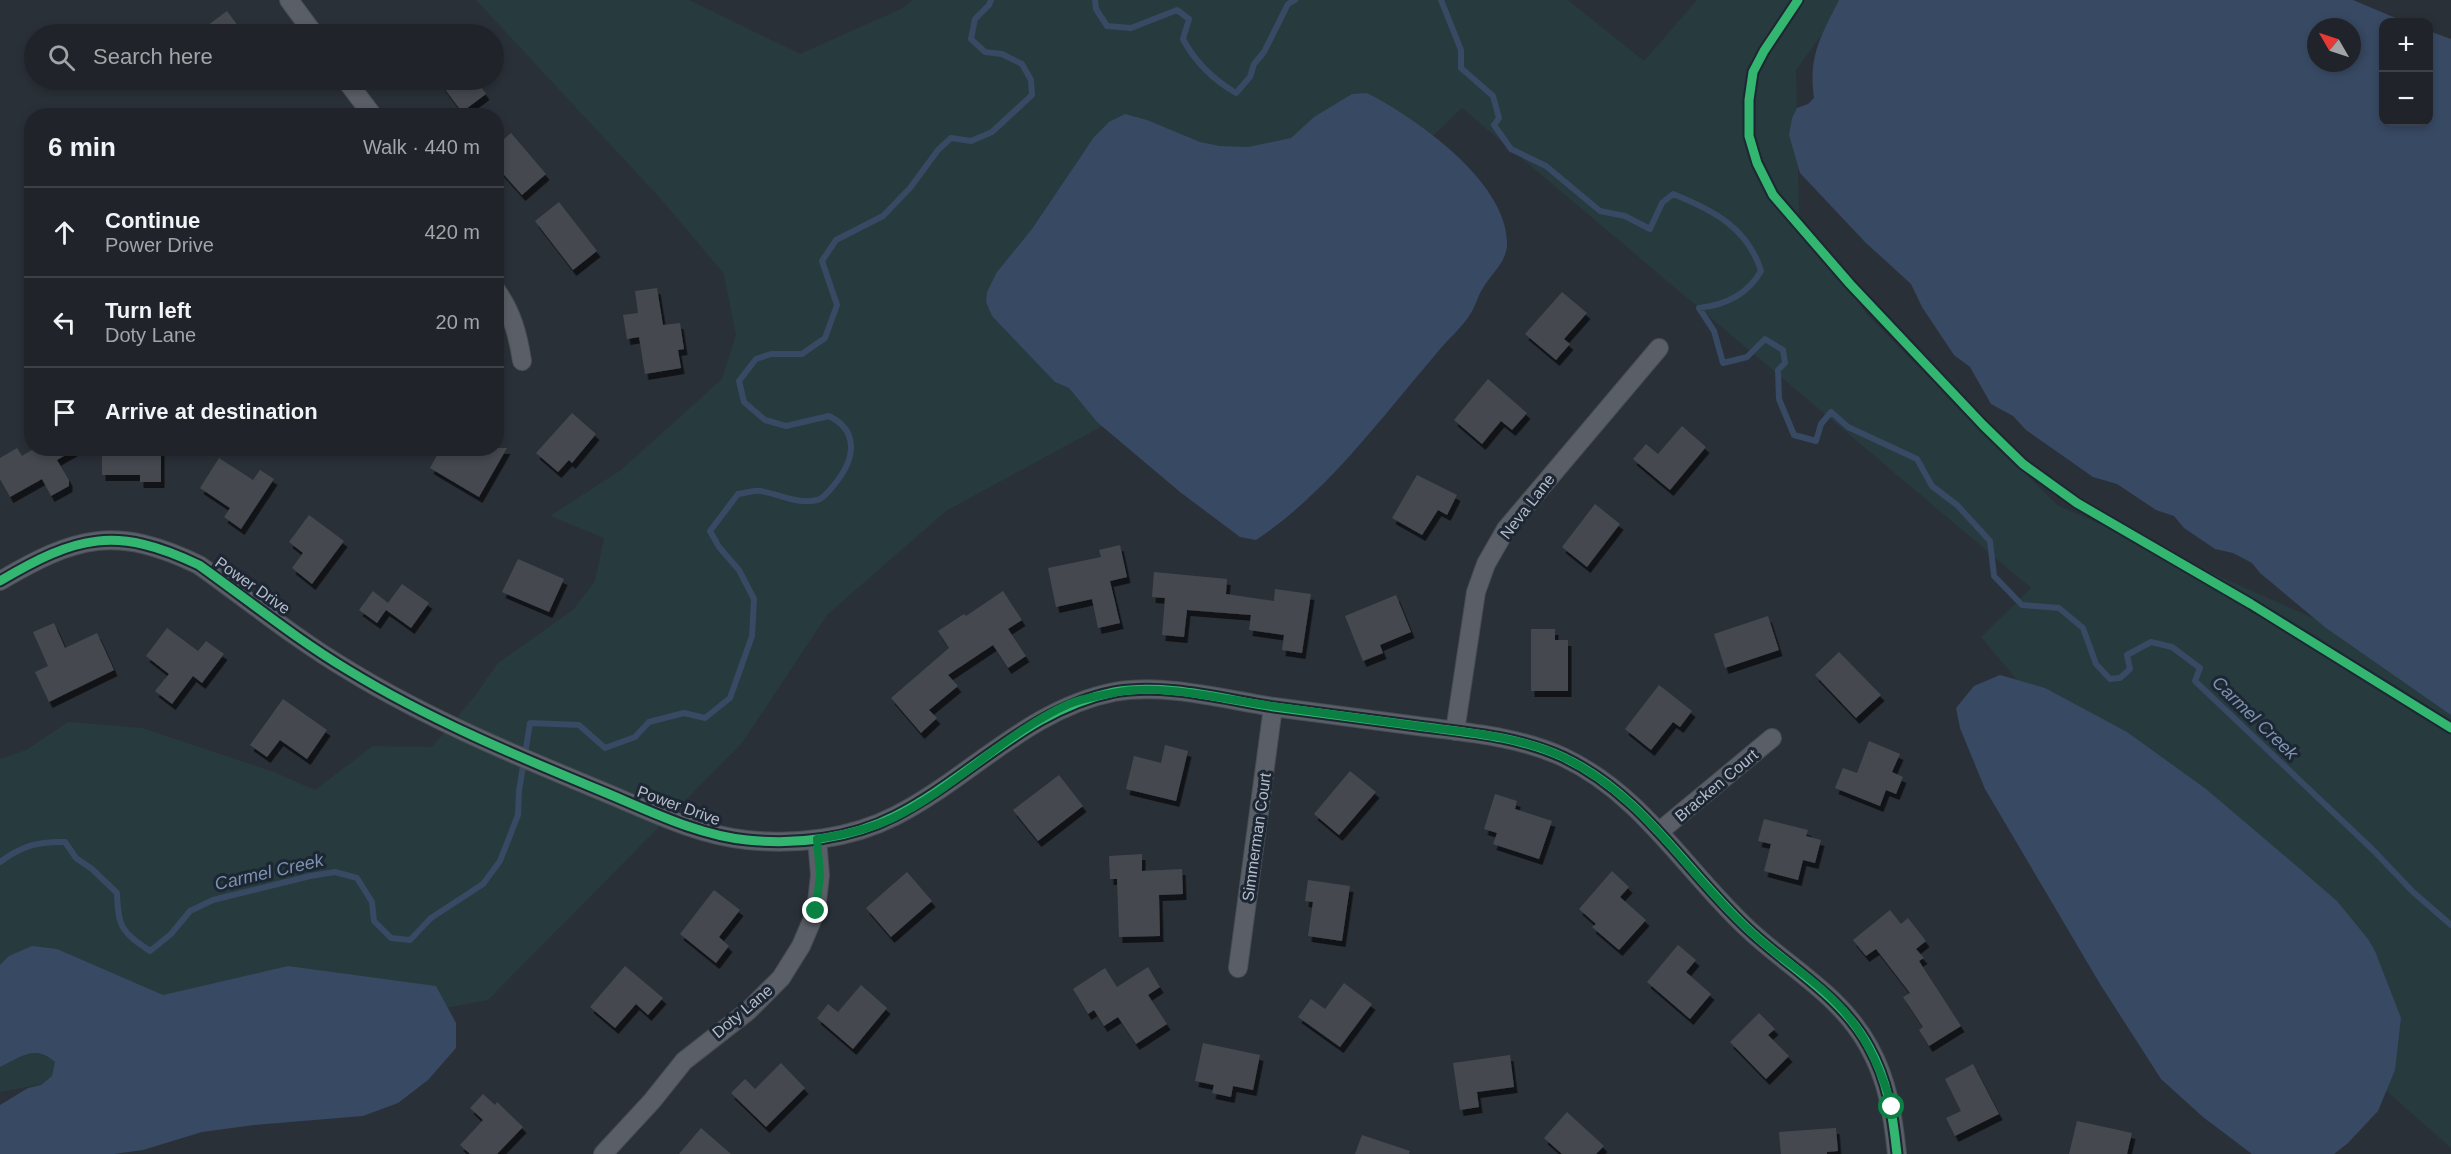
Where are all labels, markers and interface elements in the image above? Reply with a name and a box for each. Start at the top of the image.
north arrow [2307,18,2361,72]
map controls [2379,18,2433,126]
button: + [2379,18,2433,72]
search box [24,24,504,90]
icon: search [45,41,78,74]
text: Search here [93,44,213,69]
button: − [2379,72,2433,126]
text: 6 min [48,132,116,162]
text: Walk · 440 m [363,136,480,158]
text: Continue [105,208,200,233]
icon: ahead [48,216,81,249]
text: 420 m [424,221,480,243]
text: Power Drive [105,234,214,256]
text: Turn left [105,298,191,323]
icon: left [48,306,81,339]
text: 20 m [436,311,480,333]
text: Doty Lane [105,324,196,346]
icon: arrive [48,396,81,429]
text: Arrive at destination [105,399,318,424]
street label: Neva Lane [1497,471,1558,542]
street label: Power Drive [212,553,293,617]
water label: Carmel Creek [2208,672,2303,764]
street label: Bracken Court [1672,746,1761,825]
street label: Simmerman Court [1239,771,1274,903]
street label: Power Drive [635,783,723,828]
water label: Carmel Creek [213,850,326,894]
route end [802,897,828,923]
street label: Doty Lane [709,981,776,1041]
route start [1878,1093,1904,1119]

